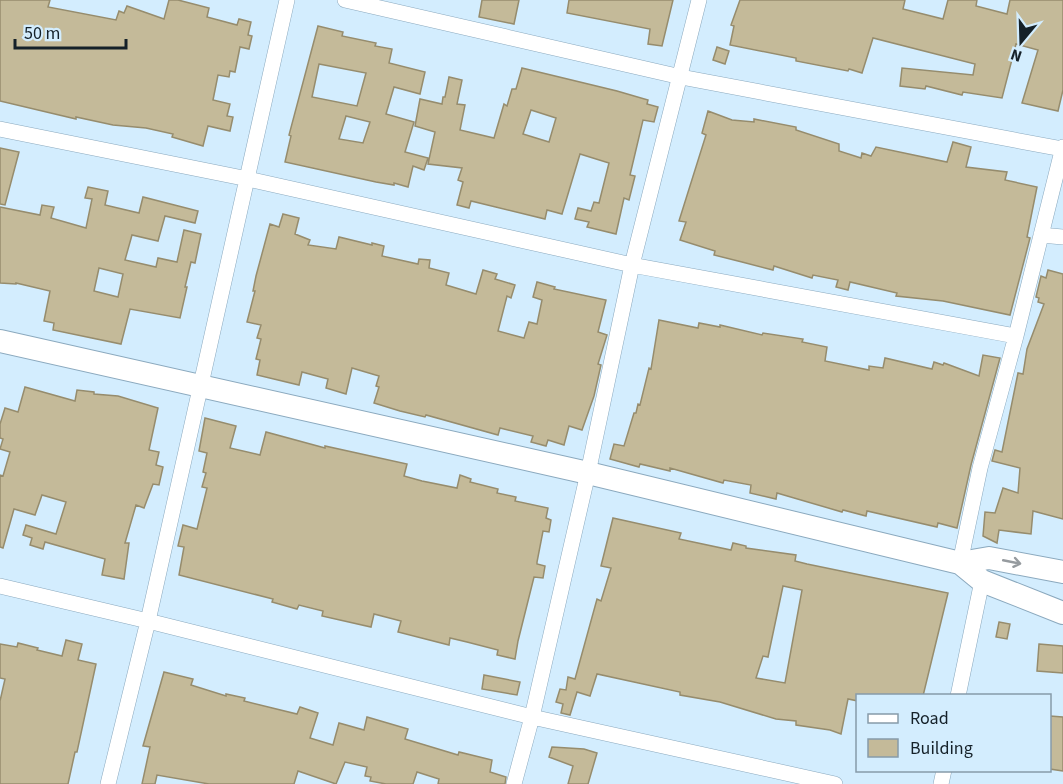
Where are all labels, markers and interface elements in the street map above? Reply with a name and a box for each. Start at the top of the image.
scale bar [15,12,126,50]
north arrow [991,12,1051,72]
text: 50 m [24,21,60,46]
text: N [1008,43,1025,67]
one-way arrow [1001,557,1021,568]
legend [856,694,1051,772]
text: Road [910,706,949,731]
text: Building [910,736,973,761]

